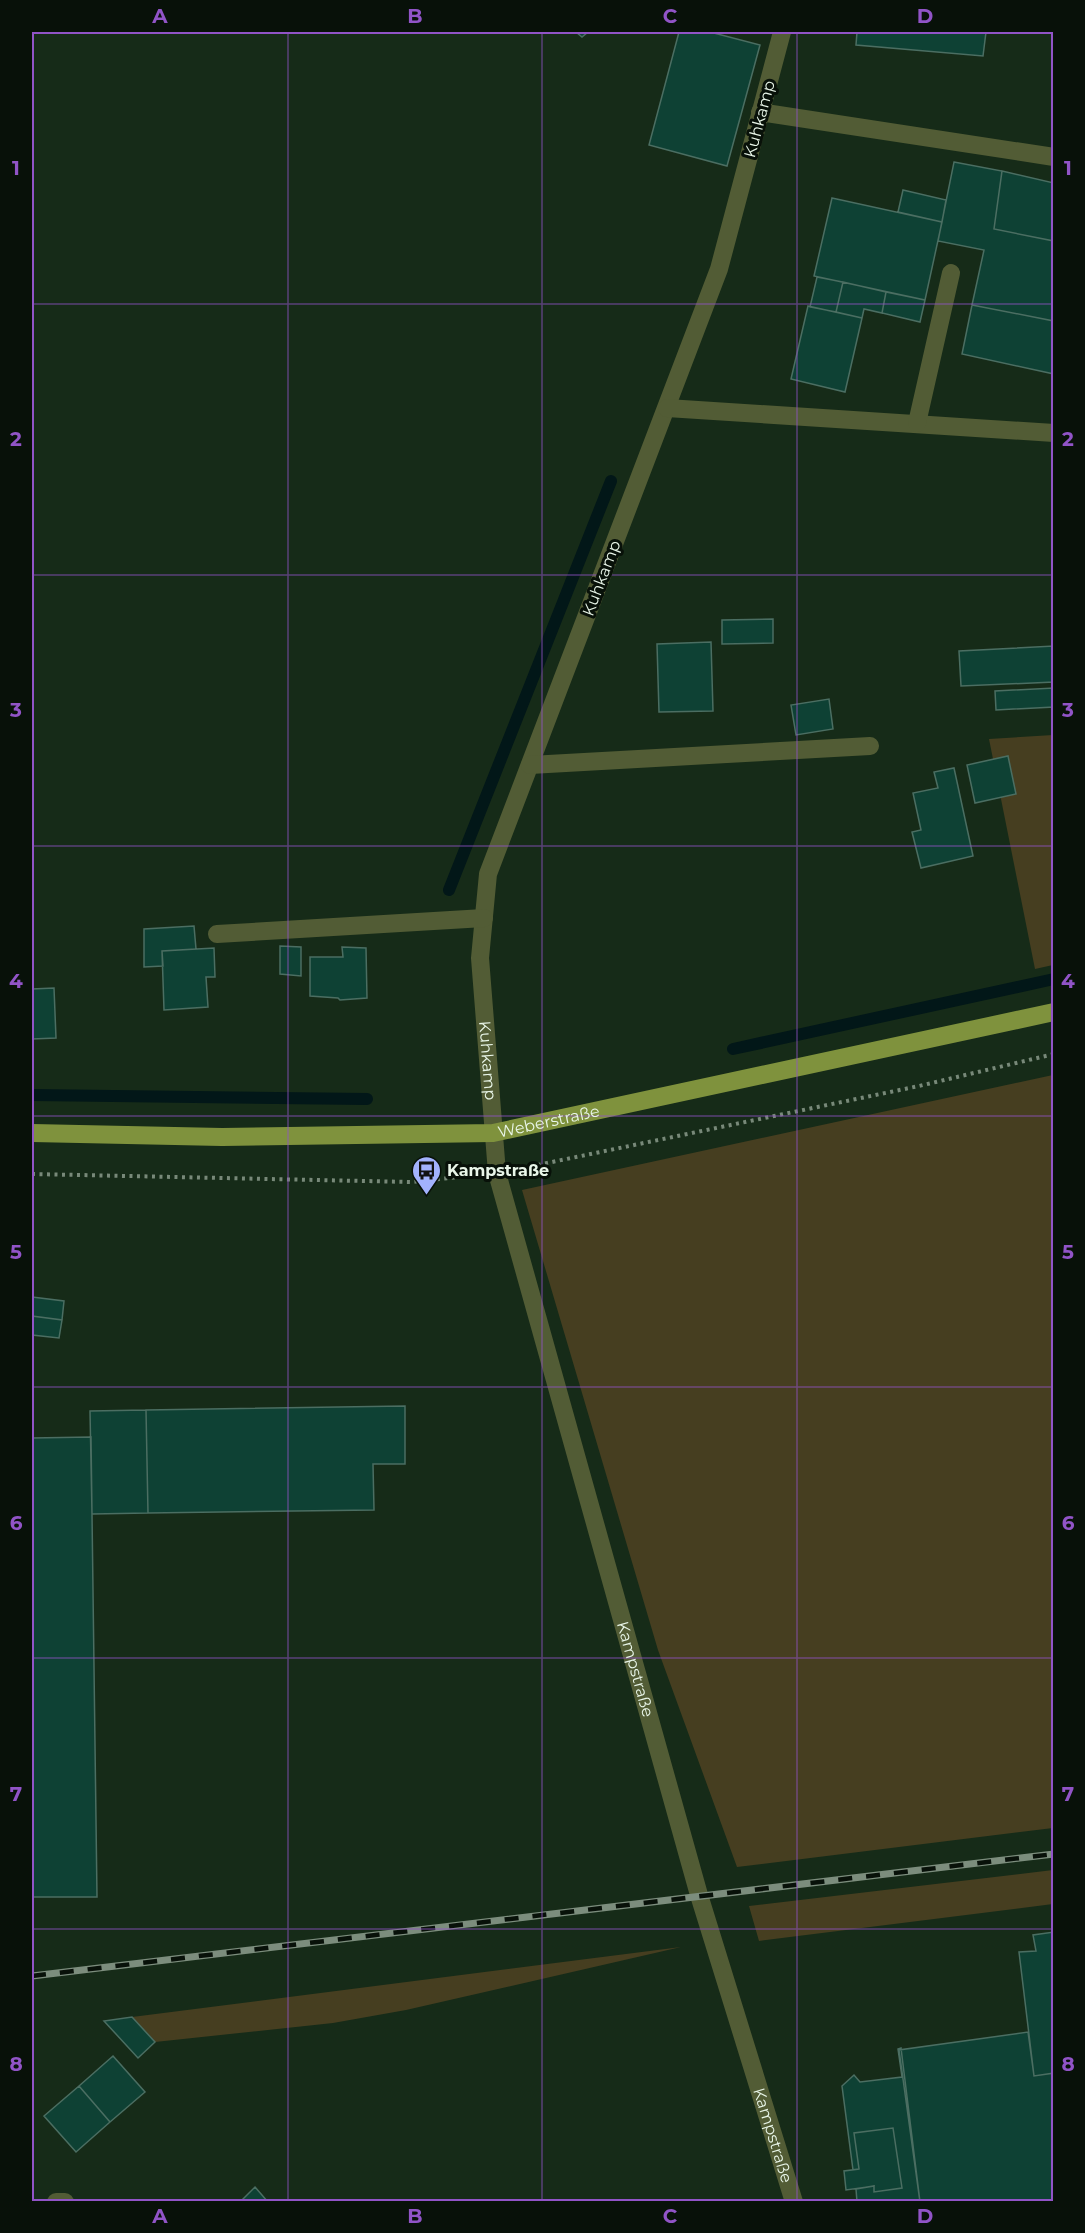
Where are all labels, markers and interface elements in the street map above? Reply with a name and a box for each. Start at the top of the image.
text: A [151,4,168,28]
text: B [407,4,423,28]
text: C [663,4,678,28]
text: D [917,4,933,28]
street label: Kuhkamp [740,78,779,160]
text: 1 [12,156,20,180]
text: 1 [1064,156,1072,180]
text: 2 [10,427,22,451]
text: 2 [1062,427,1074,451]
street label: Kuhkamp [578,538,625,619]
text: 3 [9,698,22,722]
text: 3 [1061,698,1074,722]
text: 4 [9,969,23,993]
text: 4 [1061,969,1075,993]
street label: Kuhkamp [475,1020,500,1101]
street label: Weberstraße [496,1101,601,1142]
bus stop icon: Kampstraße [410,1154,442,1196]
place label: Kampstraße [447,1161,549,1180]
text: 5 [10,1240,22,1264]
text: 5 [1062,1240,1074,1264]
text: 6 [10,1511,23,1535]
text: 6 [1062,1511,1075,1535]
street label: Kampstraße [613,1619,658,1719]
text: 7 [10,1782,22,1806]
text: 7 [1062,1782,1074,1806]
text: 8 [9,2052,23,2076]
text: 8 [1061,2052,1075,2076]
street label: Kampstraße [749,2086,796,2185]
text: A [151,2204,168,2228]
text: B [407,2204,423,2228]
text: C [663,2204,678,2228]
text: D [917,2204,933,2228]

